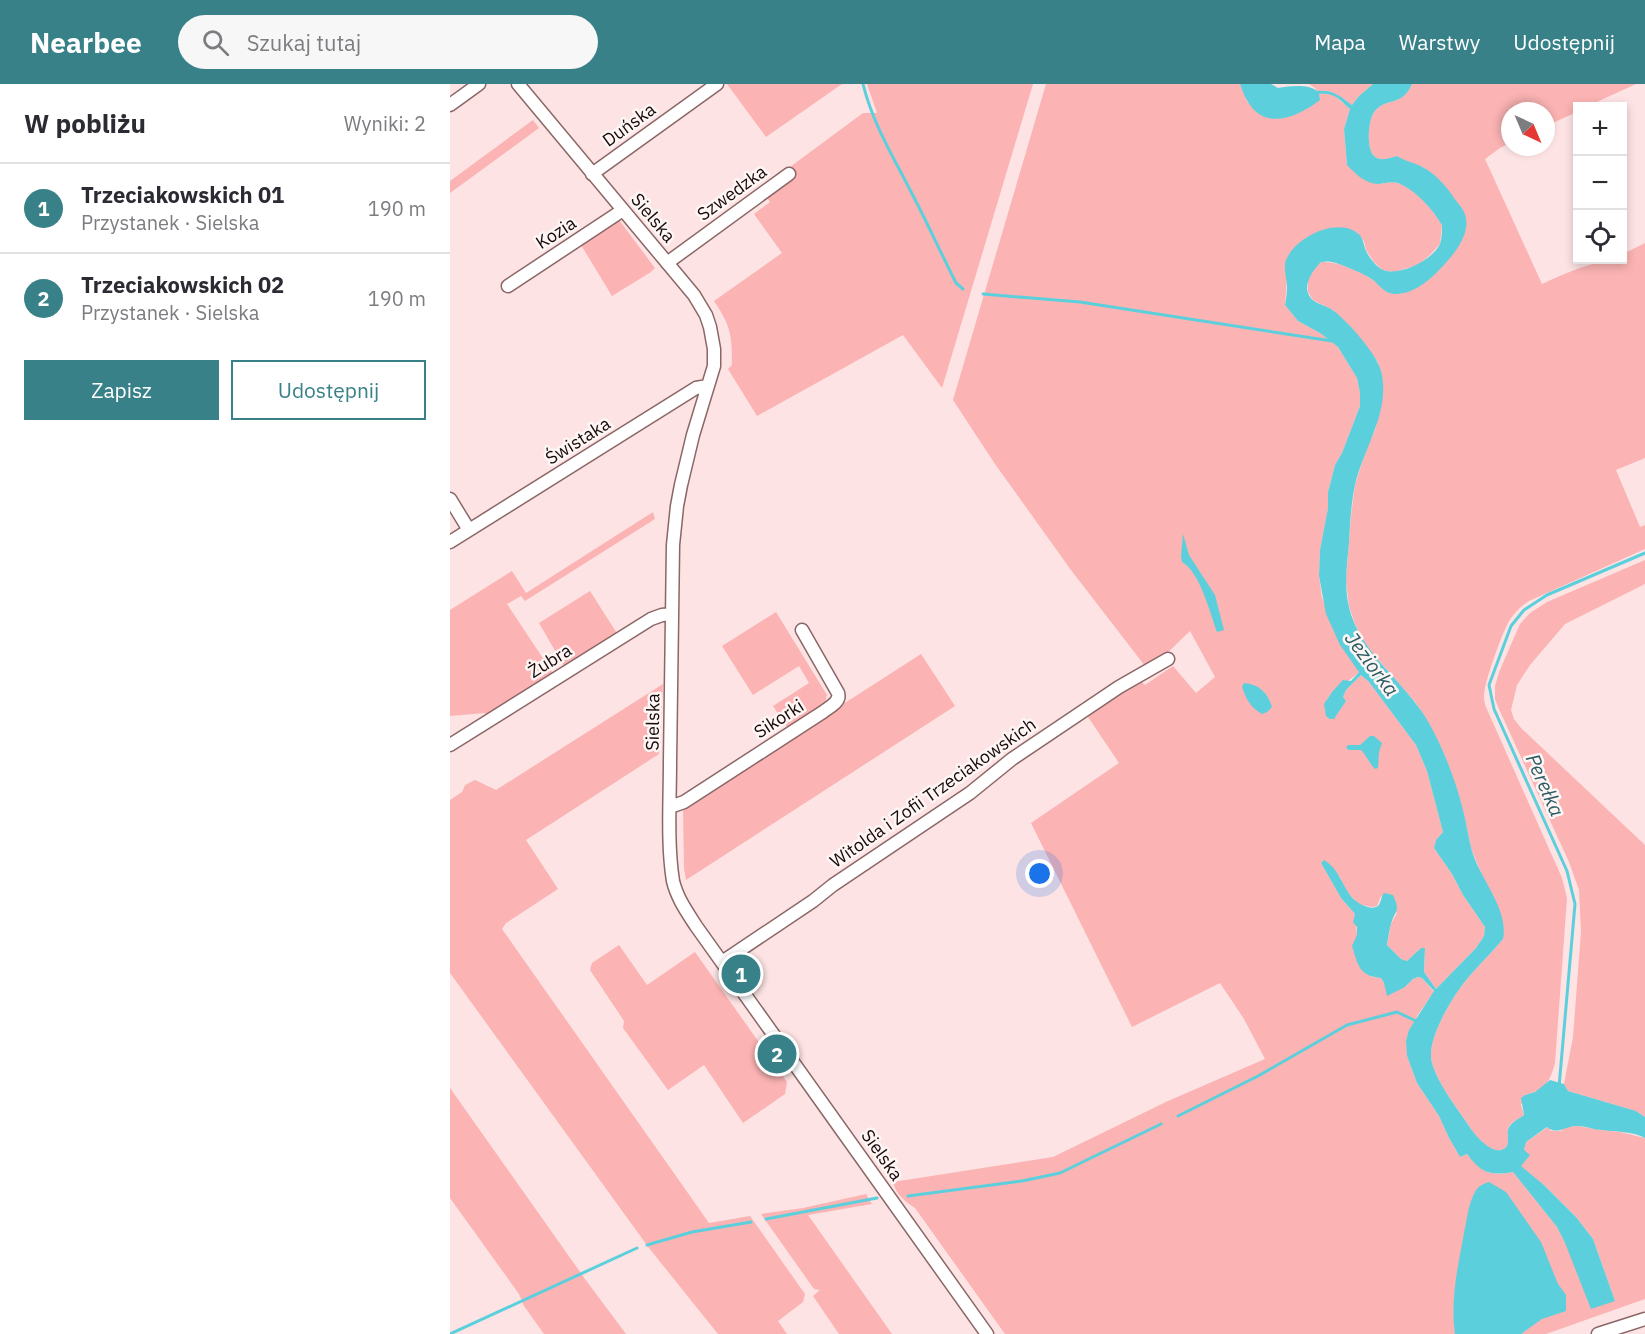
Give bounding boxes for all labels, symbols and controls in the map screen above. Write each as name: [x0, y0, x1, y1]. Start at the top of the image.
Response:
search box: [178, 15, 598, 69]
text: Nearbee: [30, 24, 142, 61]
icon: search: [199, 26, 232, 59]
text: Szukaj tutaj: [247, 28, 361, 57]
text: Mapa: [1314, 28, 1366, 56]
text: Warstwy: [1399, 28, 1480, 56]
text: Udostępnij: [1513, 28, 1615, 56]
street label: Duńska: [598, 97, 660, 152]
north arrow: [1501, 102, 1555, 156]
map controls: [1573, 102, 1627, 264]
button: +: [1573, 102, 1627, 156]
text: W pobliżu: [24, 106, 146, 140]
text: Wyniki: 2: [344, 110, 426, 137]
button: −: [1573, 156, 1627, 210]
street label: Szwedzka: [692, 159, 771, 225]
text: Trzeciakowskich 01: [81, 180, 284, 209]
street label: Sielska: [626, 188, 681, 247]
text: 1: [38, 195, 50, 222]
text: 190 m: [368, 195, 426, 222]
text: Przystanek · Sielska: [81, 209, 259, 236]
button: locate: [1573, 210, 1627, 264]
street label: Kozia: [531, 211, 581, 254]
text: Trzeciakowskich 02: [81, 270, 284, 299]
text: 2: [38, 285, 50, 312]
text: 190 m: [368, 285, 426, 312]
text: Przystanek · Sielska: [81, 299, 259, 326]
button: Zapisz: [24, 360, 219, 420]
button: Udostępnij: [231, 360, 426, 420]
street label: Świstaka: [541, 411, 615, 470]
water label: Jeziorka: [1339, 626, 1406, 701]
street label: Żubra: [524, 638, 576, 683]
street label: Sielska: [640, 693, 665, 751]
street label: Sikorki: [749, 694, 808, 743]
street label: Witolda i Zofii Trzeciakowskich: [825, 713, 1040, 873]
water label: Perełka: [1520, 749, 1571, 820]
your location: [1025, 859, 1054, 888]
pin: 1: [722, 952, 760, 996]
pin: 2: [758, 1032, 796, 1076]
street label: Sielska: [856, 1125, 909, 1185]

